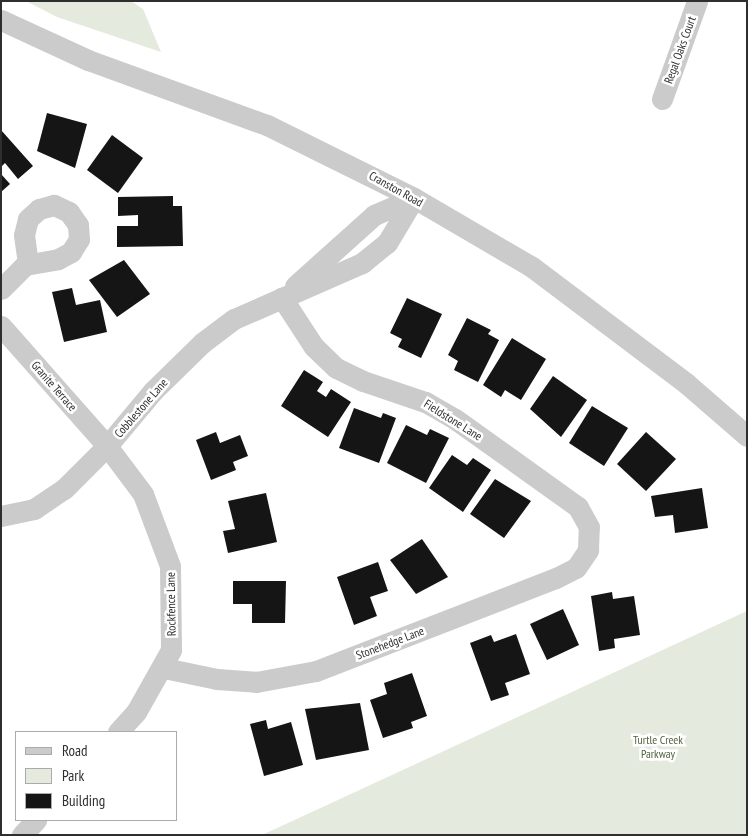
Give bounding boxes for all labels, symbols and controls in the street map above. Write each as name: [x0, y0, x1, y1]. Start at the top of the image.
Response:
street label: Regal Oaks Court: [661, 14, 699, 86]
street label: Cranston Road: [367, 168, 425, 210]
street label: Granite Terrace: [28, 358, 80, 414]
street label: Cobblestone Lane: [111, 376, 171, 440]
street label: Fieldstone Lane: [421, 397, 485, 443]
street label: Rockfence Lane: [163, 572, 179, 636]
street label: Stonehedge Lane: [354, 623, 426, 663]
legend: [15, 731, 178, 821]
park label: Turtle Creek Parkway: [633, 733, 683, 761]
text: Road: [62, 741, 88, 760]
text: Park: [62, 766, 84, 785]
text: Building: [62, 791, 105, 810]

